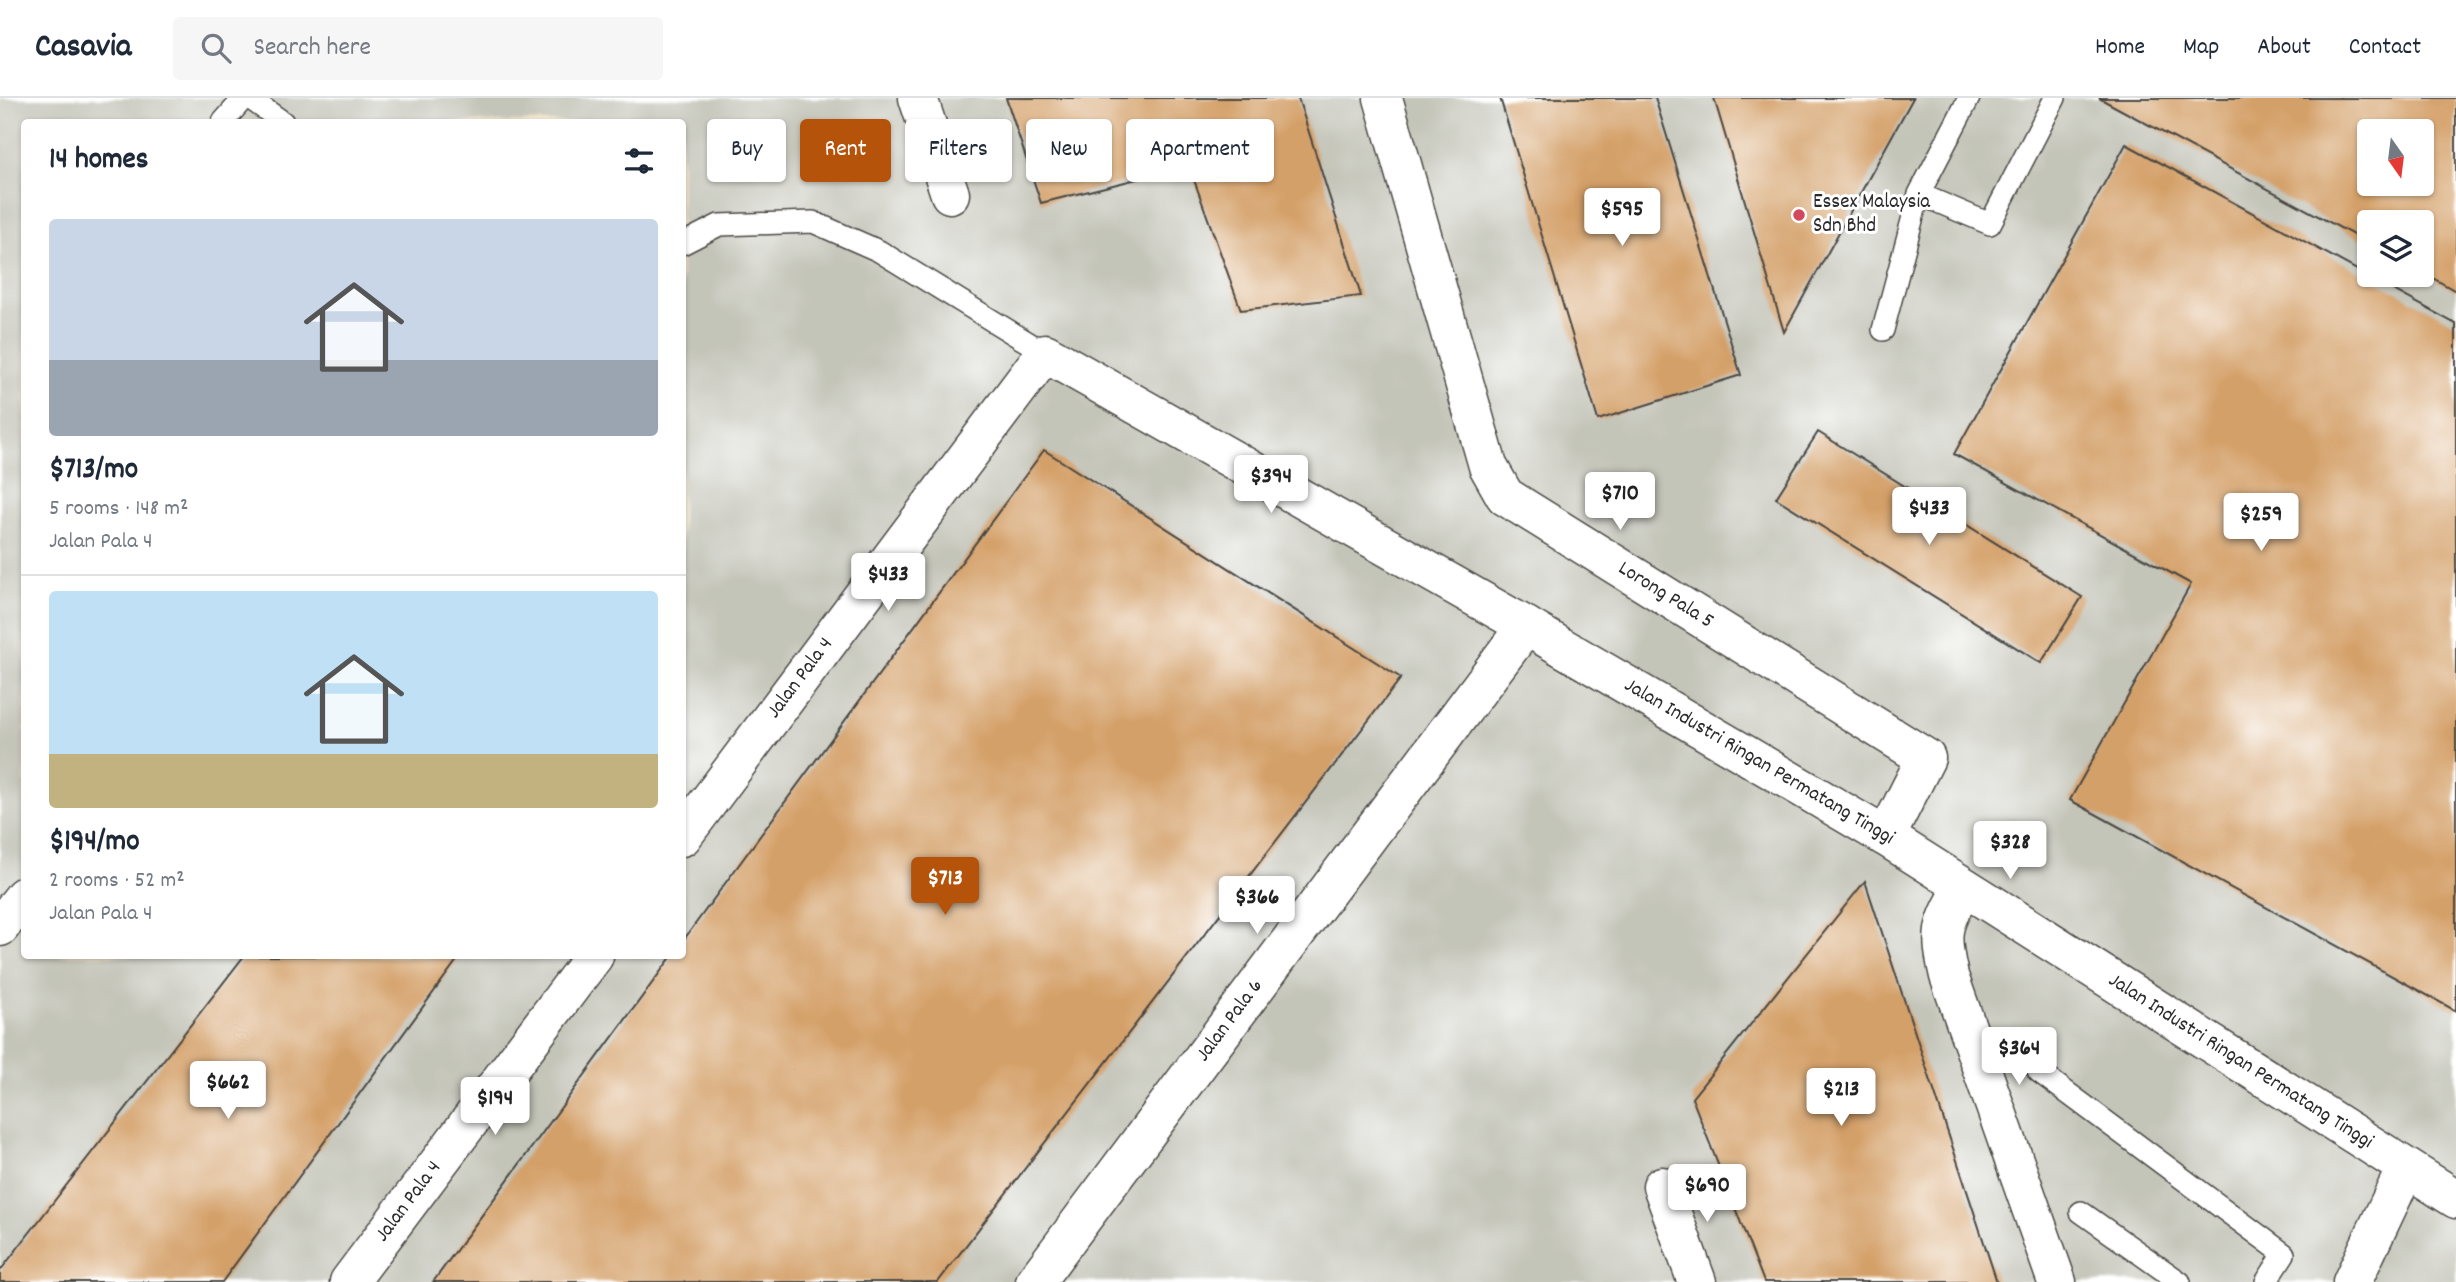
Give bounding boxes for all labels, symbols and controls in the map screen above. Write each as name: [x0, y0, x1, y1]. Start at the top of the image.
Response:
search box: [173, 17, 663, 80]
text: Casavia: [35, 25, 131, 72]
icon: search: [197, 29, 235, 67]
text: Search here: [253, 30, 371, 67]
text: Home: [2095, 31, 2145, 65]
text: Map: [2183, 31, 2219, 65]
text: About: [2257, 31, 2311, 65]
text: Contact: [2349, 31, 2421, 65]
chip: Buy: [707, 119, 786, 182]
chip: Rent: [800, 119, 891, 182]
chip: Filters: [905, 119, 1012, 182]
chip: New: [1026, 119, 1112, 182]
chip: Apartment: [1126, 119, 1274, 182]
north arrow: [2357, 119, 2434, 196]
map controls: [2357, 119, 2434, 287]
text: 14 homes: [49, 140, 148, 183]
icon: filters: [620, 142, 658, 180]
pin: $595: [1581, 188, 1663, 248]
place label: Essex Malaysia Sdn Bhd: [1813, 188, 1931, 242]
text: $595: [1600, 194, 1644, 227]
marker: Essex Malaysia Sdn Bhd: [1791, 207, 1807, 223]
button: layers: [2357, 210, 2434, 287]
icon: home: [291, 264, 417, 390]
text: $713/mo: [49, 450, 138, 493]
pin: $394: [1230, 456, 1312, 515]
text: $394: [1250, 461, 1292, 494]
pin: $710: [1579, 472, 1661, 532]
text: $710: [1601, 478, 1639, 511]
pin: $433: [1888, 488, 1970, 547]
text: 5 rooms · 148 m²: [49, 493, 188, 526]
text: $433: [1908, 493, 1950, 526]
pin: $259: [2220, 494, 2302, 553]
text: $259: [2240, 499, 2282, 532]
text: Jalan Pala 4: [49, 526, 153, 559]
pin: $433: [847, 554, 929, 613]
street label: Lorong Pala 5: [1612, 555, 1719, 637]
text: $433: [867, 559, 909, 592]
street label: Jalan Pala 4: [760, 632, 841, 725]
icon: home: [291, 636, 417, 762]
street label: Jalan Industri Ringan Permatang Tinggi: [1618, 671, 1900, 854]
text: $194/mo: [49, 822, 139, 865]
pin: $328: [1969, 822, 2051, 881]
text: $328: [1989, 827, 2031, 860]
pin: $713: [904, 858, 986, 917]
text: $713: [927, 863, 963, 896]
text: 2 rooms · 52 m²: [49, 865, 185, 898]
pin: $366: [1216, 876, 1298, 936]
text: $366: [1235, 882, 1279, 915]
text: Jalan Pala 4: [49, 898, 153, 931]
street label: Jalan Industri Ringan Permatang Tinggi: [2102, 967, 2379, 1158]
street label: Jalan Pala 6: [1189, 973, 1271, 1069]
pin: $364: [1978, 1028, 2060, 1087]
text: $364: [1998, 1033, 2040, 1066]
pin: $662: [187, 1062, 269, 1121]
text: $662: [206, 1067, 250, 1100]
pin: $213: [1800, 1068, 1882, 1128]
text: $213: [1823, 1074, 1859, 1107]
pin: $194: [454, 1077, 536, 1137]
text: $194: [477, 1083, 513, 1116]
street label: Jalan Pala 4: [369, 1155, 450, 1249]
pin: $690: [1666, 1164, 1748, 1224]
text: $690: [1684, 1170, 1730, 1203]

